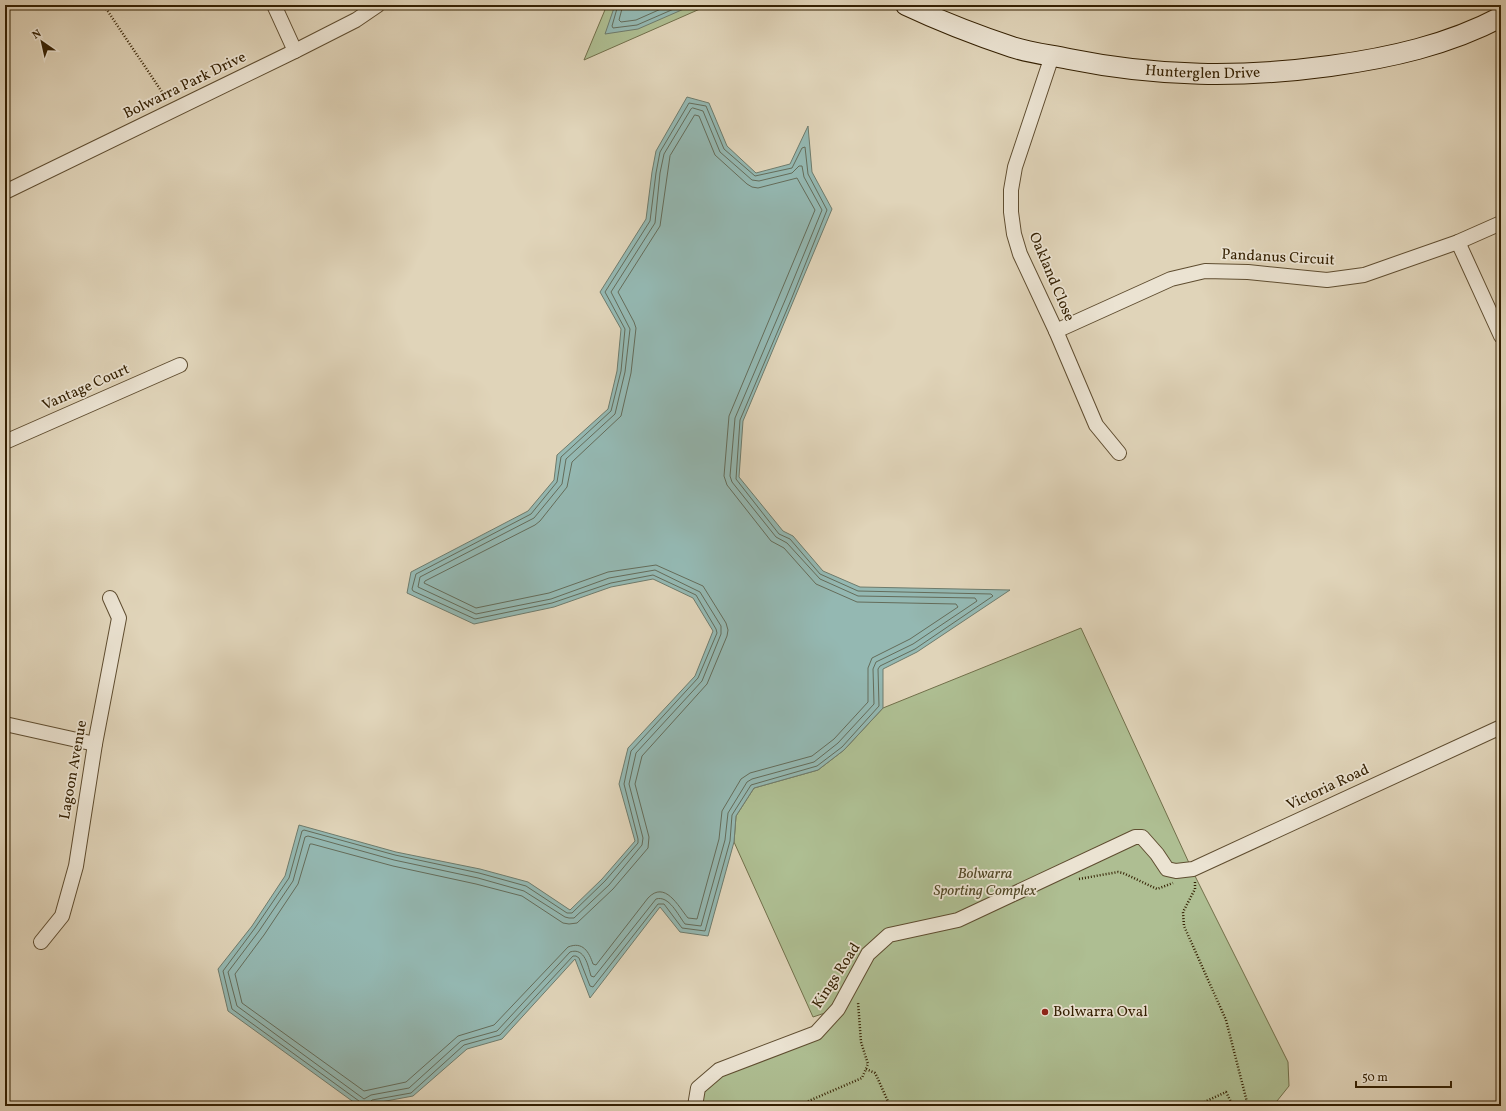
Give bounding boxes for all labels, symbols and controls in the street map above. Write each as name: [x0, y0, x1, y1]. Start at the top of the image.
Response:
north arrow: [22, 22, 62, 62]
text: N: [30, 26, 45, 43]
street label: Bolwarra Park Drive: [120, 47, 250, 125]
street label: Hunterglen Drive: [1144, 60, 1261, 84]
street label: Oakland Close: [1023, 229, 1079, 325]
street label: Pandanus Circuit: [1221, 245, 1335, 271]
street label: Vantage Court: [39, 359, 133, 417]
street label: Lagoon Avenue: [55, 719, 93, 821]
street label: Victoria Road: [1283, 760, 1373, 816]
park label: Bolwarra Sporting Complex: [933, 864, 1037, 902]
street label: Kings Road: [808, 939, 866, 1013]
place label: Bolwarra Oval: [1053, 1002, 1148, 1023]
marker: Bolwarra Oval: [1040, 1007, 1050, 1017]
scale bar: [1356, 1063, 1451, 1089]
text: 50 m: [1362, 1070, 1388, 1086]

